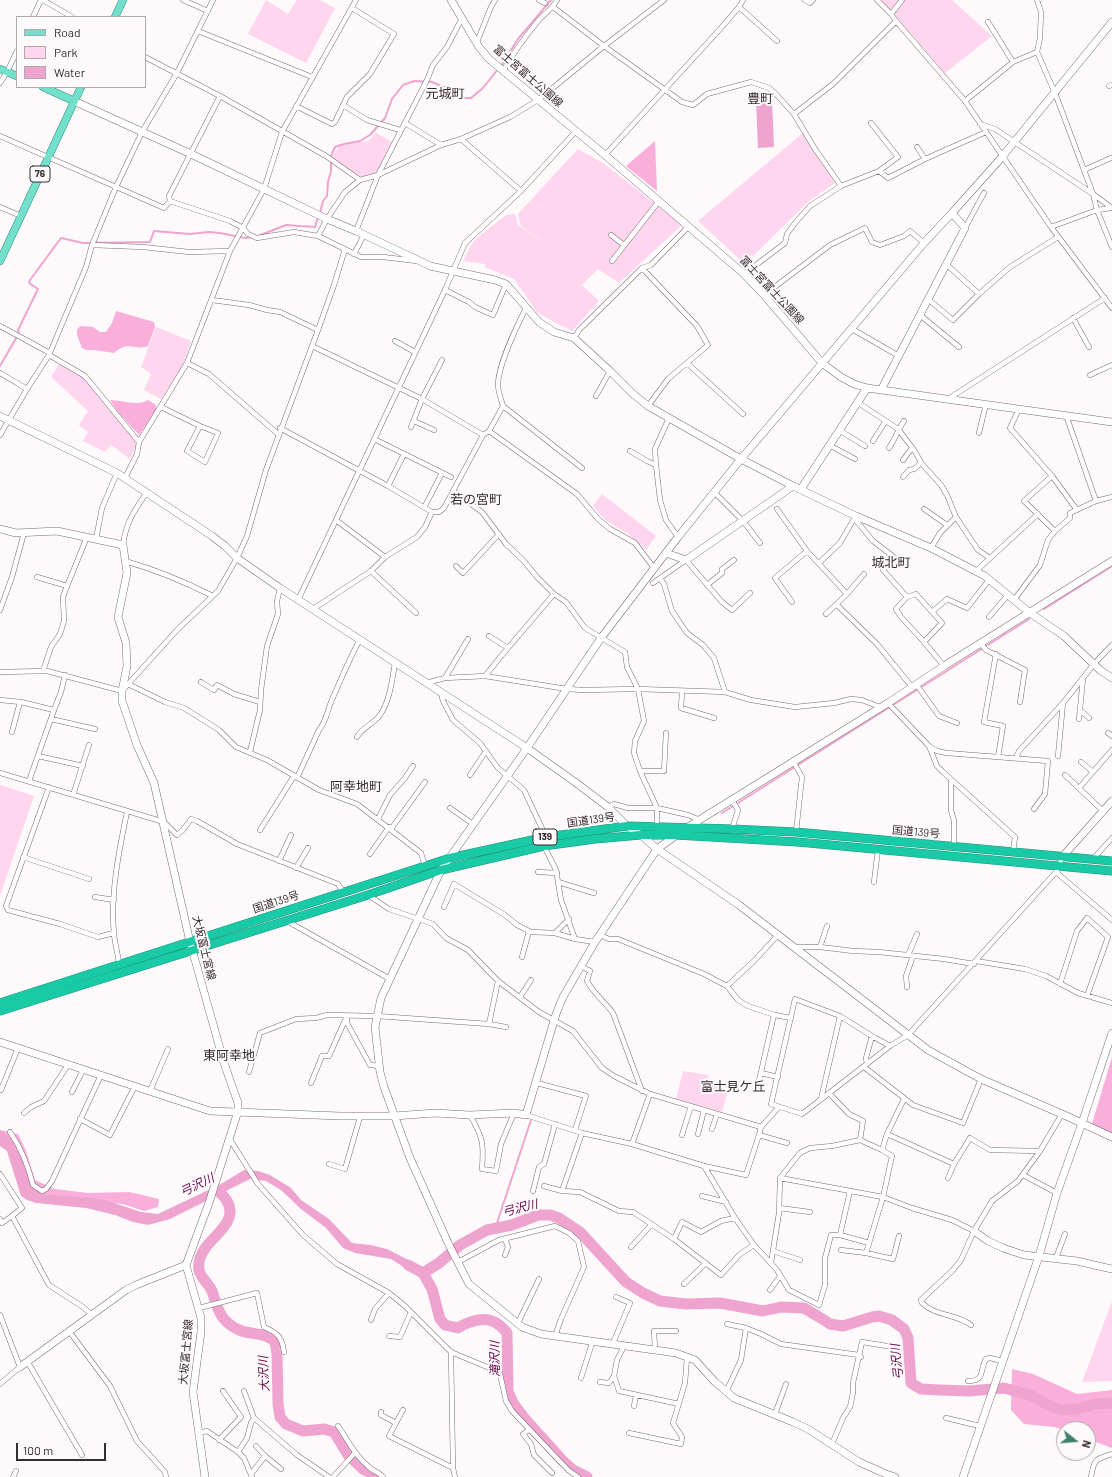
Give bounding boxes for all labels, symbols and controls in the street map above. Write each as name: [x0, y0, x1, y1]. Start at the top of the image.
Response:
legend: [16, 16, 146, 88]
text: Road: [54, 25, 81, 39]
street label: 富士宮富士公園線: [490, 42, 566, 110]
text: Park: [54, 45, 78, 59]
text: Water: [54, 65, 85, 79]
district label: 元城町: [426, 86, 464, 102]
district label: 豊町: [747, 91, 773, 107]
road number: 76: [30, 166, 50, 182]
street label: 富士宮富士公園線: [737, 253, 807, 327]
district label: 若の宮町: [450, 492, 502, 508]
district label: 城北町: [872, 555, 910, 571]
district label: 阿幸地町: [330, 779, 382, 795]
street label: 国道139号: [566, 810, 616, 830]
street label: 国道139号: [891, 823, 941, 841]
road number: 139: [533, 829, 557, 845]
street label: 国道139号: [251, 888, 301, 916]
street label: 大坂富士宮線: [190, 914, 218, 982]
district label: 東阿幸地: [203, 1048, 255, 1064]
district label: 富士見ケ丘: [701, 1079, 765, 1095]
water label: 弓沢川: [178, 1171, 216, 1199]
water label: 弓沢川: [501, 1197, 539, 1219]
street label: 大坂富士宮線: [177, 1319, 195, 1385]
water label: 滝沢川: [487, 1341, 503, 1377]
water label: 弓沢川: [888, 1343, 906, 1381]
water label: 大沢川: [256, 1356, 272, 1392]
north arrow: [1056, 1421, 1096, 1461]
scale bar: [18, 1435, 108, 1461]
text: N: [1080, 1439, 1094, 1450]
text: 100 m: [23, 1443, 53, 1457]

